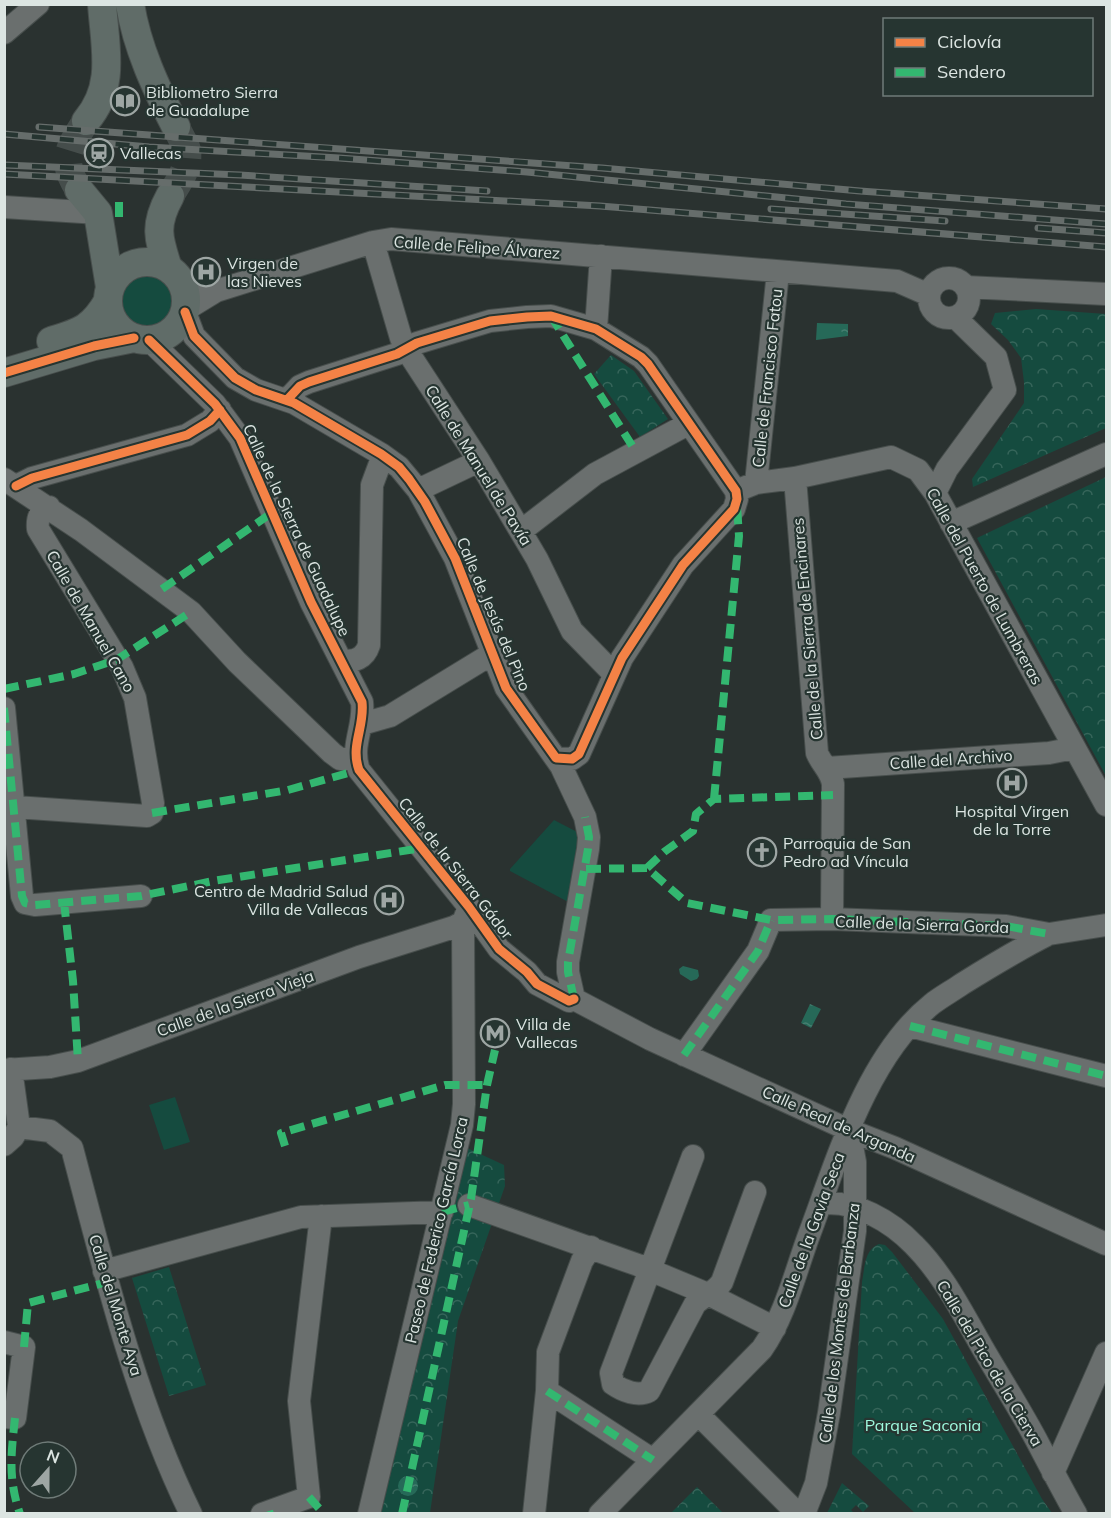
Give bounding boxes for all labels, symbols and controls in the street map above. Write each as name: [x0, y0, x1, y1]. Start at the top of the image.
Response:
legend: [883, 18, 1093, 96]
text: Ciclovía: [937, 30, 1002, 53]
text: Sendero: [937, 60, 1006, 83]
place label: Bibliometro Sierra de Guadalupe: [146, 82, 278, 120]
library icon: Bibliometro Sierra de Guadalupe: [109, 85, 141, 117]
station icon: Vallecas: [83, 137, 115, 169]
place label: Vallecas: [120, 143, 182, 163]
street label: Calle de Felipe Álvarez: [393, 231, 561, 263]
place label: Virgen de las Nieves: [227, 253, 302, 291]
hospital icon: Virgen de las Nieves: [190, 256, 222, 288]
street label: Calle de Francisco Fatou: [748, 288, 786, 468]
street label: Calle de Manuel de Pavía: [421, 381, 537, 549]
street label: Calle de la Sierra de Guadalupe: [239, 421, 355, 639]
street label: Calle del Puerto de Lumbreras: [922, 484, 1048, 688]
street label: Calle de la Sierra de Encinares: [787, 517, 827, 741]
street label: Calle de Jesús del Pino: [452, 534, 536, 694]
street label: Calle de Manuel Cano: [42, 546, 140, 696]
street label: Calle del Archivo: [889, 745, 1013, 773]
hospital icon: Hospital Virgen de la Torre: [996, 767, 1028, 799]
street label: Calle de la Sierra Gádor: [394, 793, 518, 943]
place label: Hospital Virgen de la Torre: [955, 801, 1069, 839]
place label: Parroquia de San Pedro ad Víncula: [783, 833, 911, 871]
church icon: Parroquia de San Pedro ad Víncula: [746, 836, 778, 868]
place label: Centro de Madrid Salud Villa de Vallecas: [194, 881, 368, 919]
hospital icon: Centro de Madrid Salud Villa de Vallecas: [373, 884, 405, 916]
street label: Calle de la Sierra Gorda: [835, 911, 1009, 937]
street label: Calle de la Sierra Vieja: [154, 965, 316, 1041]
place label: Villa de Vallecas: [516, 1014, 578, 1052]
metro station icon: Villa de Vallecas: [479, 1017, 511, 1049]
street label: Calle Real de Arganda: [759, 1081, 919, 1167]
street label: Paseo de Federico García Lorca: [400, 1115, 472, 1345]
street label: Calle de la Gavia Seca: [774, 1149, 848, 1311]
street label: Calle de los Montes de Barbanza: [814, 1202, 864, 1444]
street label: Calle del Monte Aya: [85, 1232, 147, 1378]
street label: Calle del Pico de la Cierva: [932, 1276, 1048, 1450]
park label: Parque Saconia: [865, 1415, 981, 1435]
north arrow: [18, 1440, 78, 1500]
text: N: [44, 1444, 63, 1467]

